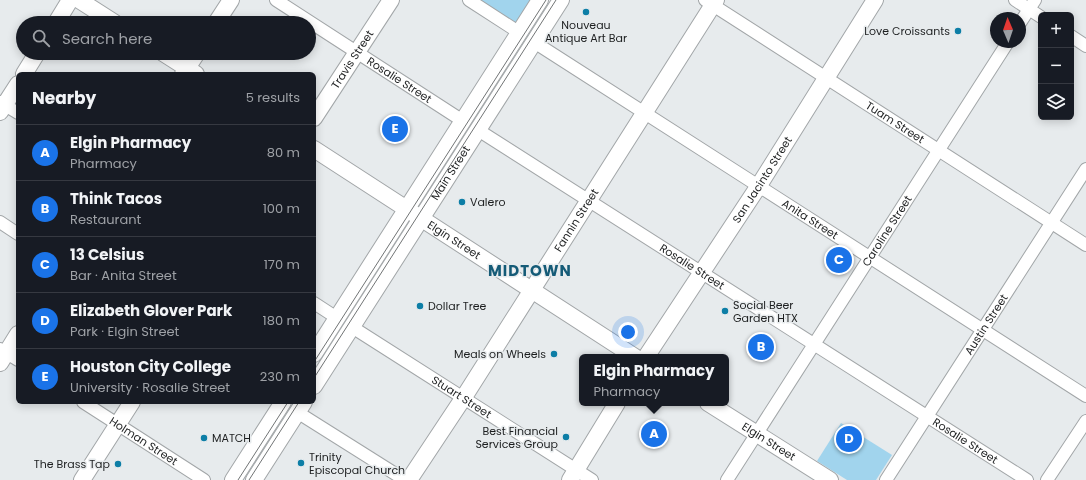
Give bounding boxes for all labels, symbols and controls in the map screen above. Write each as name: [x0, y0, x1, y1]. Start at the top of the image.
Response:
marker: Nouveau Antique Art Bar: [581, 7, 591, 17]
north arrow: [990, 12, 1026, 48]
map controls: [1038, 12, 1074, 120]
button: +: [1038, 12, 1074, 48]
search box: [16, 16, 316, 60]
place label: Nouveau Antique Art Bar: [545, 17, 627, 46]
place label: Love Croissants: [864, 23, 950, 39]
marker: Love Croissants: [953, 26, 963, 36]
icon: search: [30, 27, 52, 49]
street label: Travis Street: [327, 27, 377, 92]
text: Search here: [62, 28, 152, 49]
button: −: [1038, 48, 1074, 84]
street label: Rosalie Street: [364, 53, 435, 107]
button: layers: [1038, 84, 1074, 120]
text: Nearby: [32, 86, 96, 110]
text: 5 results: [246, 88, 300, 107]
street label: Tuam Street: [863, 97, 928, 147]
pin: E: [382, 114, 408, 144]
text: Elgin Pharmacy: [70, 132, 191, 153]
street label: San Jacinto Street: [728, 133, 796, 226]
text: A: [40, 143, 50, 162]
text: 80 m: [267, 143, 300, 162]
street label: Main Street: [427, 143, 474, 203]
text: Pharmacy: [70, 154, 137, 173]
street label: Fannin Street: [550, 185, 602, 255]
text: Think Tacos: [70, 188, 162, 209]
street label: Caroline Street: [858, 192, 916, 270]
place label: Valero: [470, 194, 506, 210]
street label: Anita Street: [779, 195, 841, 243]
marker: Valero: [457, 197, 467, 207]
text: B: [41, 199, 49, 218]
text: 100 m: [263, 199, 300, 218]
text: Restaurant: [70, 210, 141, 229]
street label: Elgin Street: [424, 217, 484, 263]
street label: Rosalie Street: [657, 240, 728, 293]
text: 13 Celsius: [70, 244, 144, 265]
pin: C: [826, 245, 852, 275]
text: C: [40, 255, 50, 274]
text: 170 m: [264, 255, 300, 274]
district label: MIDTOWN: [488, 260, 572, 281]
text: Bar · Anita Street: [70, 266, 177, 285]
street label: Austin Street: [961, 291, 1012, 358]
place label: Social Beer Garden HTX: [733, 297, 798, 326]
place label: Dollar Tree: [428, 298, 487, 314]
text: Elizabeth Glover Park: [70, 300, 232, 321]
marker: Dollar Tree: [415, 301, 425, 311]
marker: Social Beer Garden HTX: [720, 306, 730, 316]
text: D: [40, 311, 50, 330]
text: 180 m: [263, 311, 300, 330]
text: Park · Elgin Street: [70, 322, 179, 341]
your location: [618, 322, 638, 342]
pin: B: [748, 332, 774, 362]
place label: Meals on Wheels: [454, 346, 546, 362]
marker: Meals on Wheels: [549, 349, 559, 359]
popup: [579, 354, 729, 406]
text: Houston City College: [70, 356, 231, 377]
text: Elgin Pharmacy: [593, 360, 715, 381]
text: E: [41, 367, 49, 386]
text: 230 m: [260, 367, 300, 386]
street label: Stuart Street: [429, 372, 495, 422]
text: University · Rosalie Street: [70, 378, 230, 397]
text: Pharmacy: [593, 382, 660, 401]
street label: Holman Street: [106, 413, 181, 469]
street label: Rosalie Street: [930, 414, 1001, 467]
street label: Elgin Street: [739, 418, 799, 464]
pin: A: [641, 419, 667, 449]
place label: Best Financial Services Group: [475, 423, 558, 452]
pin: D: [836, 424, 862, 454]
place label: MATCH: [212, 430, 251, 446]
marker: Best Financial Services Group: [561, 432, 571, 442]
marker: MATCH: [199, 433, 209, 443]
place label: Trinity Episcopal Church: [309, 449, 405, 478]
place label: The Brass Tap: [34, 456, 110, 472]
marker: Trinity Episcopal Church: [296, 458, 306, 468]
marker: The Brass Tap: [113, 459, 123, 469]

